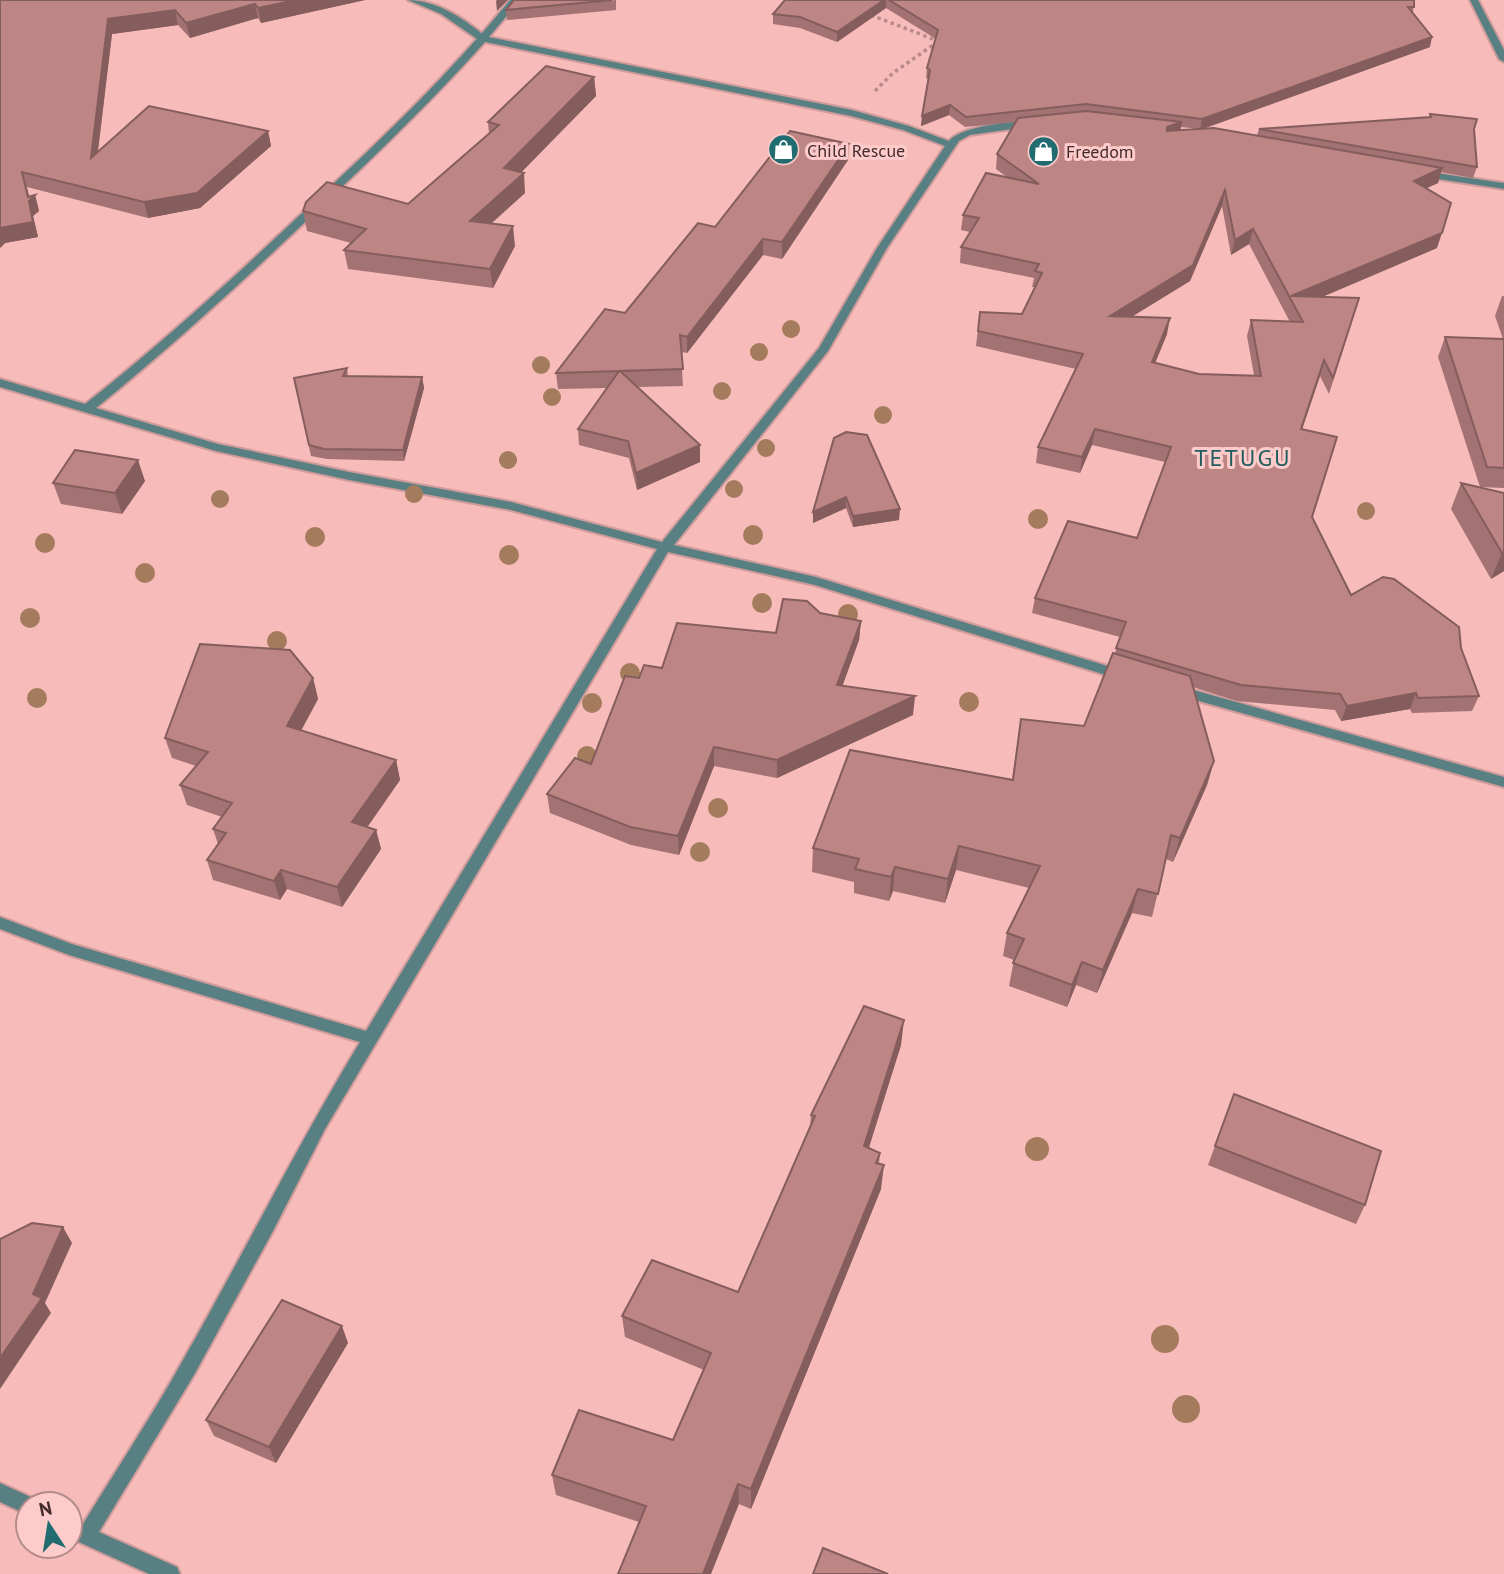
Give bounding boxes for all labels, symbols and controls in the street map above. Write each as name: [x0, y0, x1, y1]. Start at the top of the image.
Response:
shop icon: Child Rescue: [767, 133, 801, 167]
shop icon: Freedom: [1026, 134, 1060, 168]
place label: Child Rescue: [807, 139, 905, 162]
place label: Freedom: [1066, 140, 1133, 163]
district label: TETUGU: [1194, 442, 1292, 473]
north arrow: [14, 1490, 84, 1560]
text: N: [37, 1495, 54, 1521]

